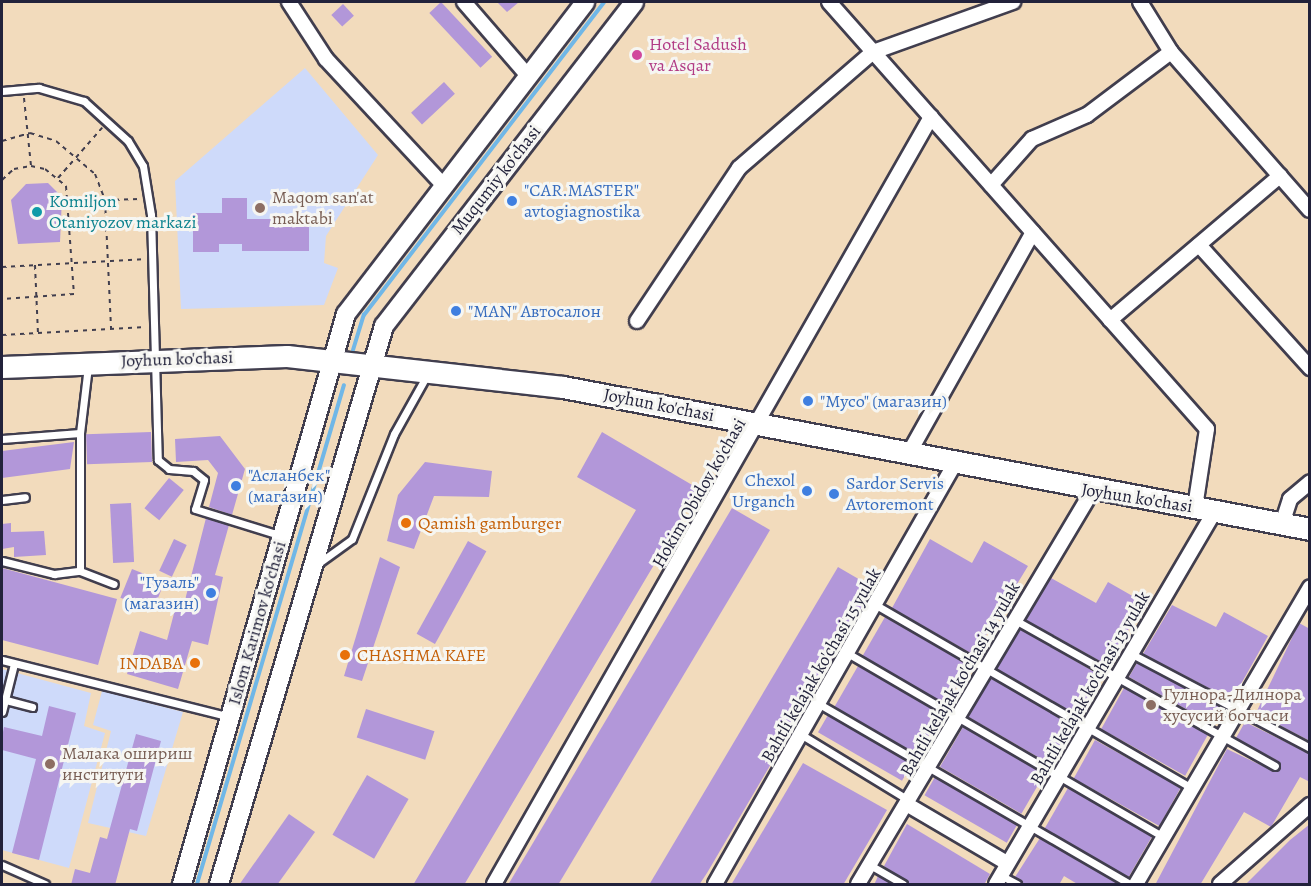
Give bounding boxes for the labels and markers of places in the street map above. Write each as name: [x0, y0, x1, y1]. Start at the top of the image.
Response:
place label: Hotel Sadush va Asqar: [649, 34, 747, 76]
marker: Hotel Sadush va Asqar: [630, 48, 644, 62]
place label: "CAR.MASTER" avtogiagnostika: [524, 180, 641, 222]
place label: Maqom san'at maktabi: [272, 187, 374, 230]
place label: Komiljon Otaniyozov markazi: [49, 191, 197, 234]
marker: "CAR.MASTER" avtogiagnostika: [505, 194, 519, 208]
marker: Maqom san'at maktabi: [253, 201, 267, 215]
marker: Komiljon Otaniyozov markazi: [30, 205, 44, 219]
place label: "MAN" Автосалон: [468, 300, 601, 322]
marker: "MAN" Автосалон: [449, 304, 463, 318]
place label: "Мусо" (магазин): [820, 390, 947, 412]
marker: "Мусо" (магазин): [801, 394, 815, 408]
place label: "Асланбек" (магазин): [248, 465, 330, 508]
place label: Chexol Urganch: [732, 470, 795, 512]
place label: Sardor Servis Avtoremont: [846, 473, 944, 516]
marker: "Асланбек" (магазин): [229, 479, 243, 493]
marker: Chexol Urganch: [800, 484, 814, 498]
marker: Sardor Servis Avtoremont: [827, 487, 841, 501]
place label: Qamish gamburger: [418, 512, 561, 534]
marker: Qamish gamburger: [399, 516, 413, 530]
place label: "Гузаль" (магазин): [124, 572, 199, 614]
marker: "Гузаль" (магазин): [204, 586, 218, 600]
place label: CHASHMA KAFE: [357, 644, 486, 666]
marker: CHASHMA KAFE: [338, 648, 352, 662]
place label: INDABA: [119, 652, 183, 674]
marker: INDABA: [188, 656, 202, 670]
place label: Гулнора-Дилнора хусусий богчаси: [1163, 684, 1302, 726]
marker: Гулнора-Дилнора хусусий богчаси: [1144, 698, 1158, 712]
place label: Малака ошириш институти: [62, 743, 193, 786]
marker: Малака ошириш институти: [43, 757, 57, 771]

